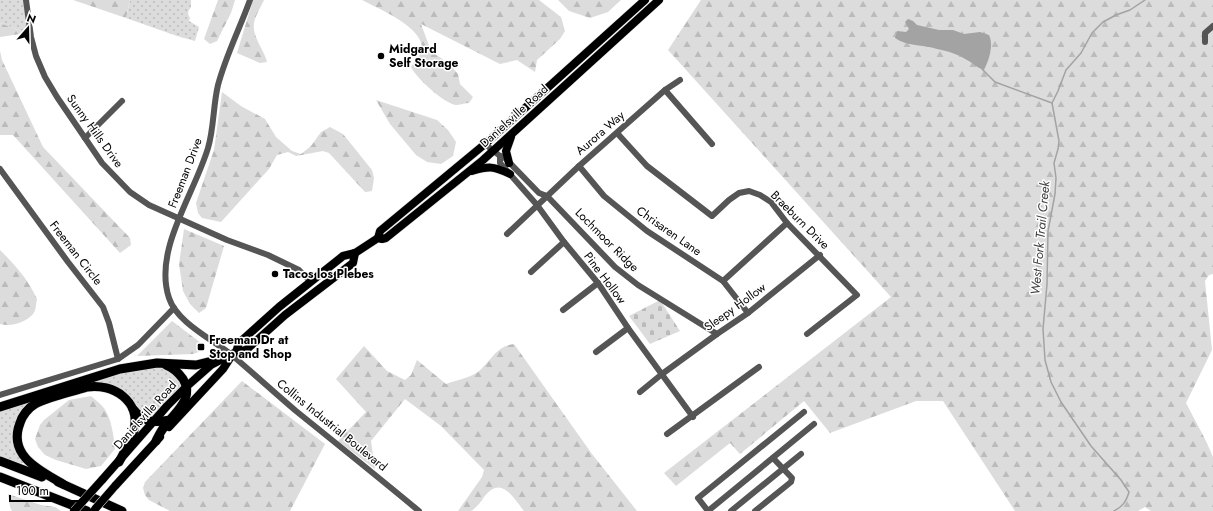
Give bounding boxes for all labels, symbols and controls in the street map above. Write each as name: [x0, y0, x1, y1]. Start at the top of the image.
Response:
north arrow: [8, 8, 48, 48]
text: N: [25, 10, 38, 28]
place label: Midgard Self Storage: [389, 40, 458, 72]
marker: Midgard Self Storage: [376, 51, 386, 61]
street label: Danielsville Road: [476, 80, 552, 152]
street label: Sunny Hills Drive: [62, 91, 128, 171]
street label: Aurora Way: [572, 106, 629, 159]
street label: Freeman Drive: [163, 135, 207, 211]
water label: West Fork Trail Creek: [1026, 180, 1054, 296]
street label: Braeburn Drive: [767, 187, 833, 253]
street label: Chrisaren Lane: [633, 202, 705, 260]
street label: Lochmoor Ridge: [571, 204, 643, 276]
street label: Freeman Circle: [45, 217, 107, 289]
street label: Pine Hollow: [579, 248, 631, 308]
place label: Tacos los Plebes: [283, 265, 374, 283]
marker: Tacos los Plebes: [270, 269, 280, 279]
street label: Sleepy Hollow: [700, 278, 770, 336]
place label: Freeman Dr at Stop and Shop: [209, 331, 292, 363]
marker: Freeman Dr at Stop and Shop: [196, 342, 206, 352]
street label: Collins Industrial Boulevard: [273, 375, 391, 475]
street label: Danielsville Road: [109, 377, 181, 453]
scale bar: [10, 477, 86, 503]
text: 100 m: [16, 482, 49, 500]

